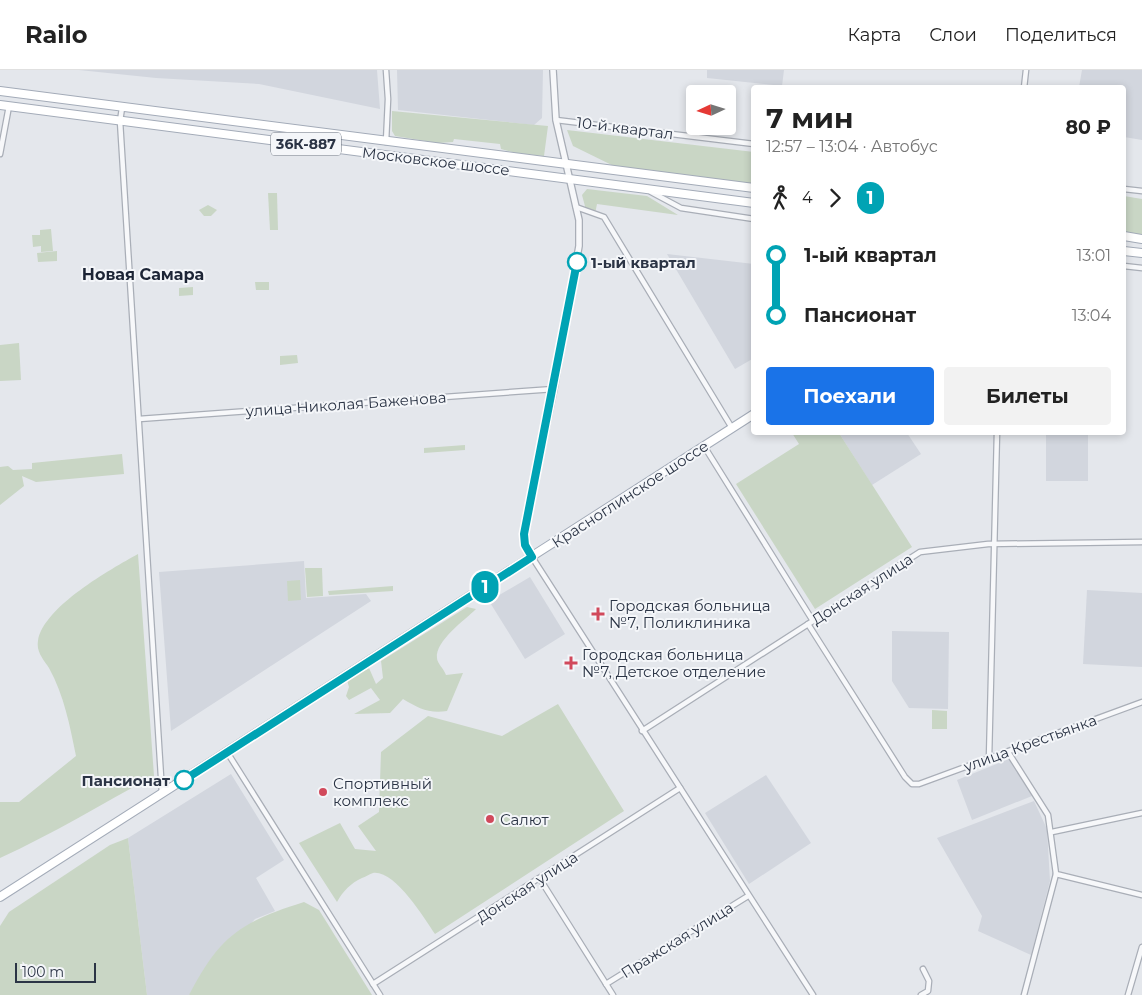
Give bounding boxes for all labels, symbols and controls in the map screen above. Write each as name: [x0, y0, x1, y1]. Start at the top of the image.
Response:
text: Railo: [25, 20, 88, 49]
text: Карта: [847, 24, 901, 46]
text: Слои: [929, 24, 977, 46]
text: Поделиться: [1005, 24, 1117, 46]
north arrow: [686, 85, 736, 135]
map controls: [686, 85, 736, 135]
text: 7 мин: [766, 101, 853, 135]
street label: 10-й квартал: [576, 113, 674, 143]
text: 80 ₽: [1065, 116, 1111, 139]
road number: 36К-887: [271, 132, 341, 156]
text: 12:57 – 13:04 · Автобус: [766, 137, 938, 156]
street label: Московское шоссе: [361, 143, 511, 179]
icon: walk: [766, 184, 794, 212]
icon: forward: [821, 184, 849, 212]
text: 1: [867, 187, 874, 209]
text: 4: [802, 188, 813, 207]
text: 1-ый квартал: [804, 244, 937, 267]
text: 13:01: [1076, 246, 1111, 265]
marker: 1-ый квартал: [567, 252, 587, 272]
place label: 1-ый квартал: [591, 253, 696, 272]
district label: Новая Самара: [82, 265, 204, 284]
text: Пансионат: [804, 304, 916, 327]
text: 13:04: [1072, 306, 1111, 325]
button: Поехали: [766, 367, 934, 425]
button: Билеты: [944, 367, 1111, 425]
street label: улица Николая Баженова: [244, 388, 447, 421]
street label: Красноглинское шоссе: [548, 436, 712, 552]
street label: Донская улица: [808, 549, 916, 629]
line badge: 1: [469, 571, 501, 603]
text: 1: [481, 576, 489, 598]
place label: Городская больница №7, Поликлиника: [609, 596, 770, 632]
marker: Городская больница №7, Поликлиника: [591, 607, 605, 621]
place label: Городская больница №7, Детское отделение: [582, 645, 766, 681]
marker: Городская больница №7, Детское отделение: [564, 656, 578, 670]
street label: улица Крестьянка: [960, 710, 1099, 776]
marker: Пансионат: [174, 770, 194, 790]
place label: Пансионат: [82, 771, 170, 790]
place label: Спортивный комплекс: [333, 774, 432, 810]
marker: Спортивный комплекс: [317, 786, 329, 798]
place label: Салют: [500, 810, 550, 829]
marker: Салют: [484, 813, 496, 825]
street label: Донская улица: [473, 847, 581, 927]
street label: Пражская улица: [617, 898, 737, 982]
scale bar: [15, 960, 96, 983]
text: 100 m: [22, 963, 64, 981]

